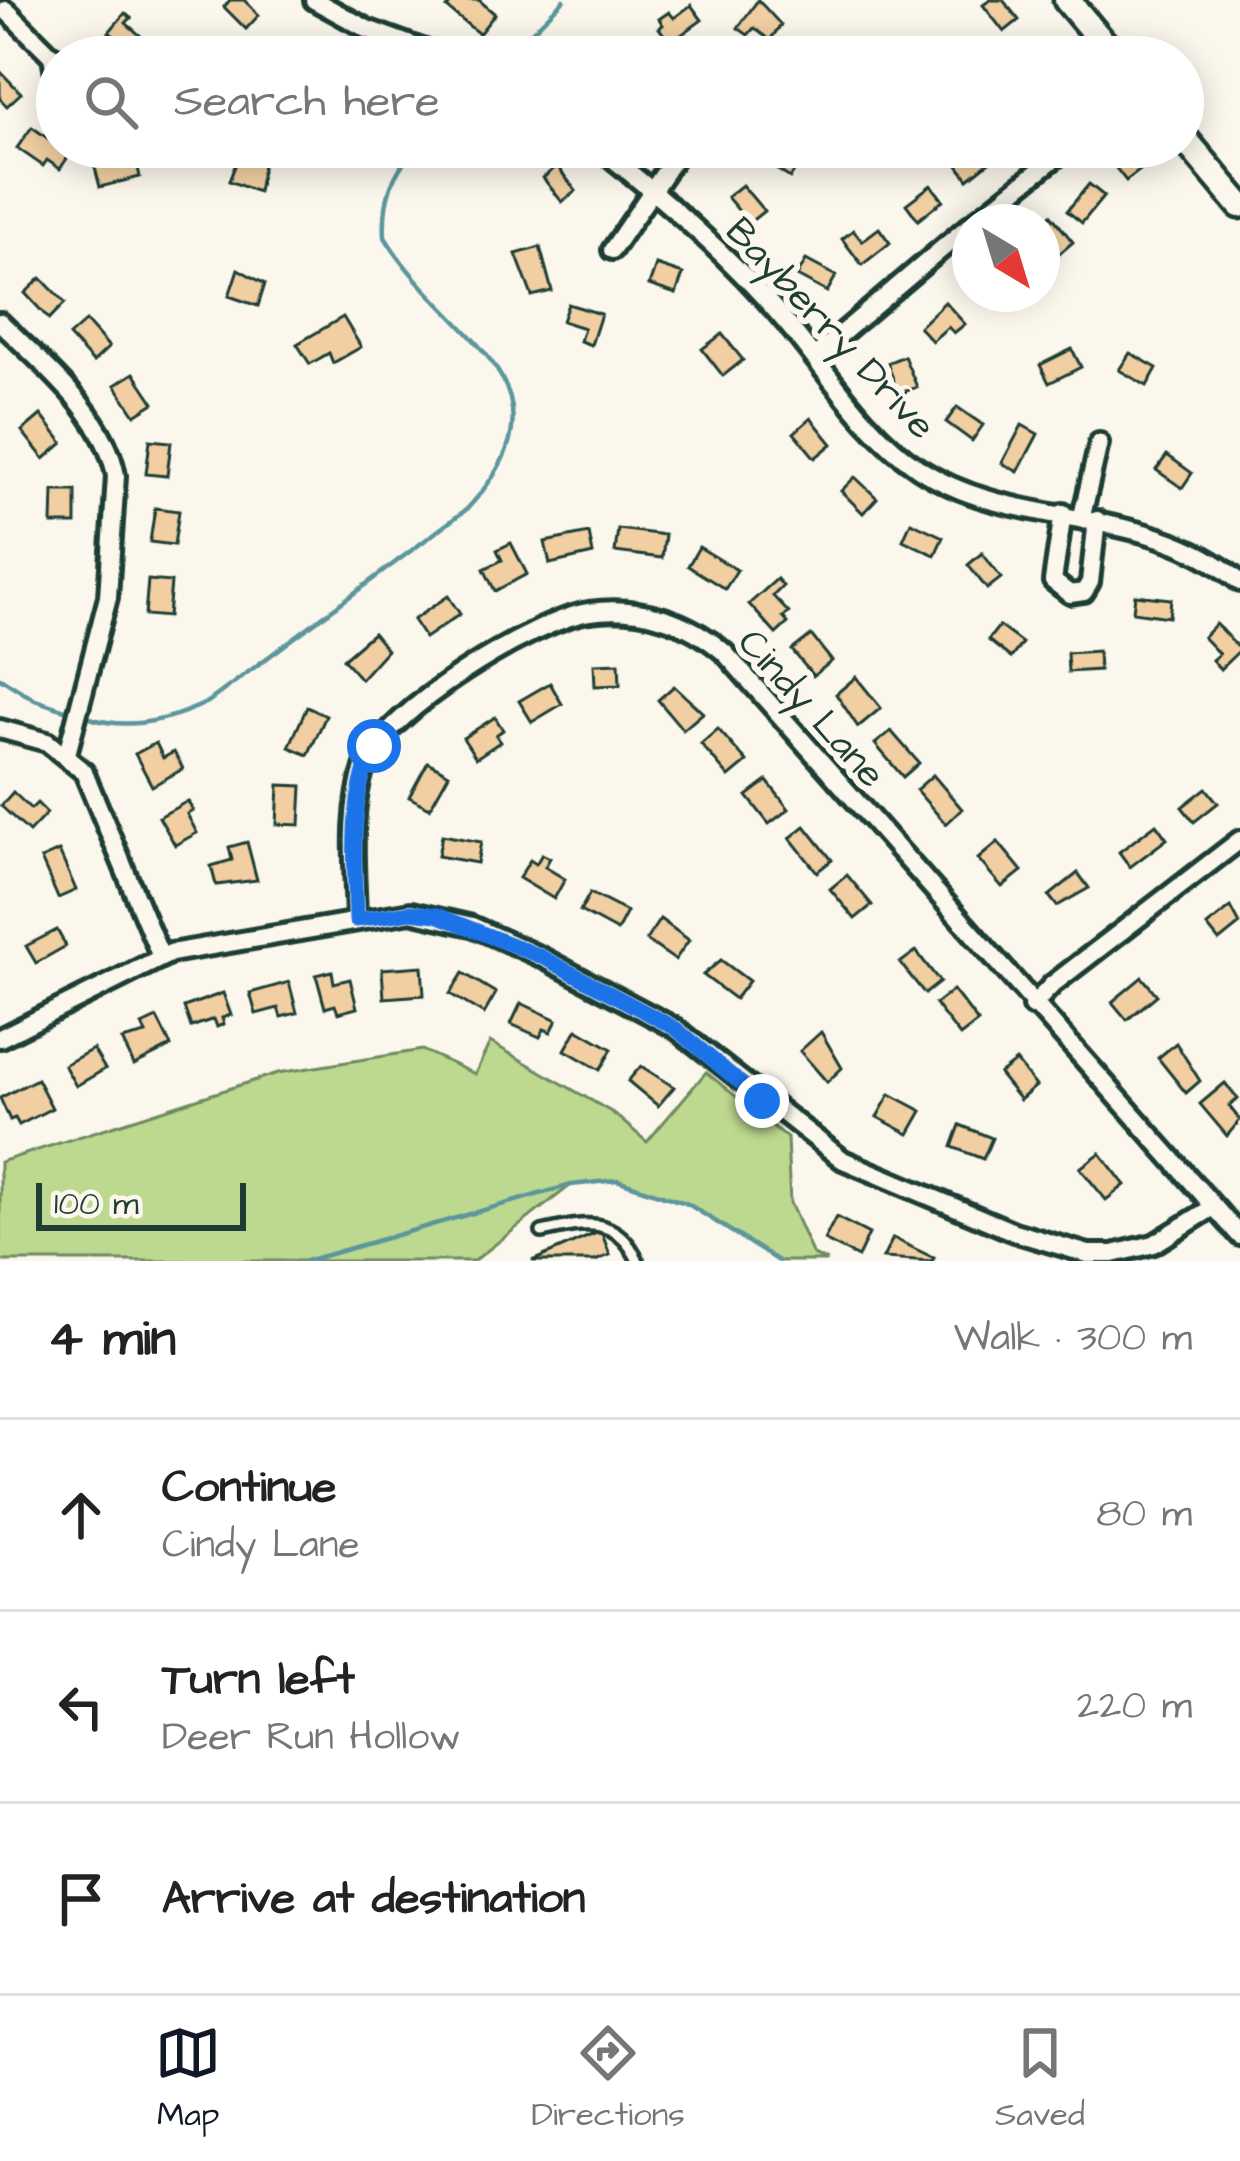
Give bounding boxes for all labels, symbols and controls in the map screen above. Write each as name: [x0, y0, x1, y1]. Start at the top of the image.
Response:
search box: [36, 36, 1204, 168]
icon: search: [78, 69, 144, 135]
text: Search here: [174, 71, 440, 133]
north arrow: [952, 204, 1060, 312]
street label: Bayberry Drive: [712, 206, 947, 453]
street label: Cindy Lane: [724, 618, 897, 801]
route start: [347, 719, 401, 773]
route end: [735, 1074, 789, 1128]
scale bar: [36, 1177, 246, 1230]
text: 100 m: [54, 1181, 139, 1227]
text: 4 min: [48, 1304, 176, 1375]
text: Walk · 300 m: [954, 1312, 1192, 1366]
text: Continue: [162, 1457, 336, 1519]
icon: ahead: [48, 1482, 114, 1548]
text: 80 m: [1096, 1488, 1192, 1542]
text: Cindy Lane: [162, 1519, 359, 1573]
text: Turn left: [162, 1649, 355, 1711]
icon: left: [48, 1674, 114, 1740]
text: 220 m: [1077, 1680, 1192, 1734]
text: Deer Run Hollow: [162, 1711, 461, 1765]
icon: arrive: [48, 1866, 114, 1932]
text: Arrive at destination: [162, 1868, 585, 1930]
tab: Map: [155, 2020, 221, 2138]
tab: Directions: [531, 2020, 685, 2138]
tab: Saved: [995, 2020, 1085, 2138]

